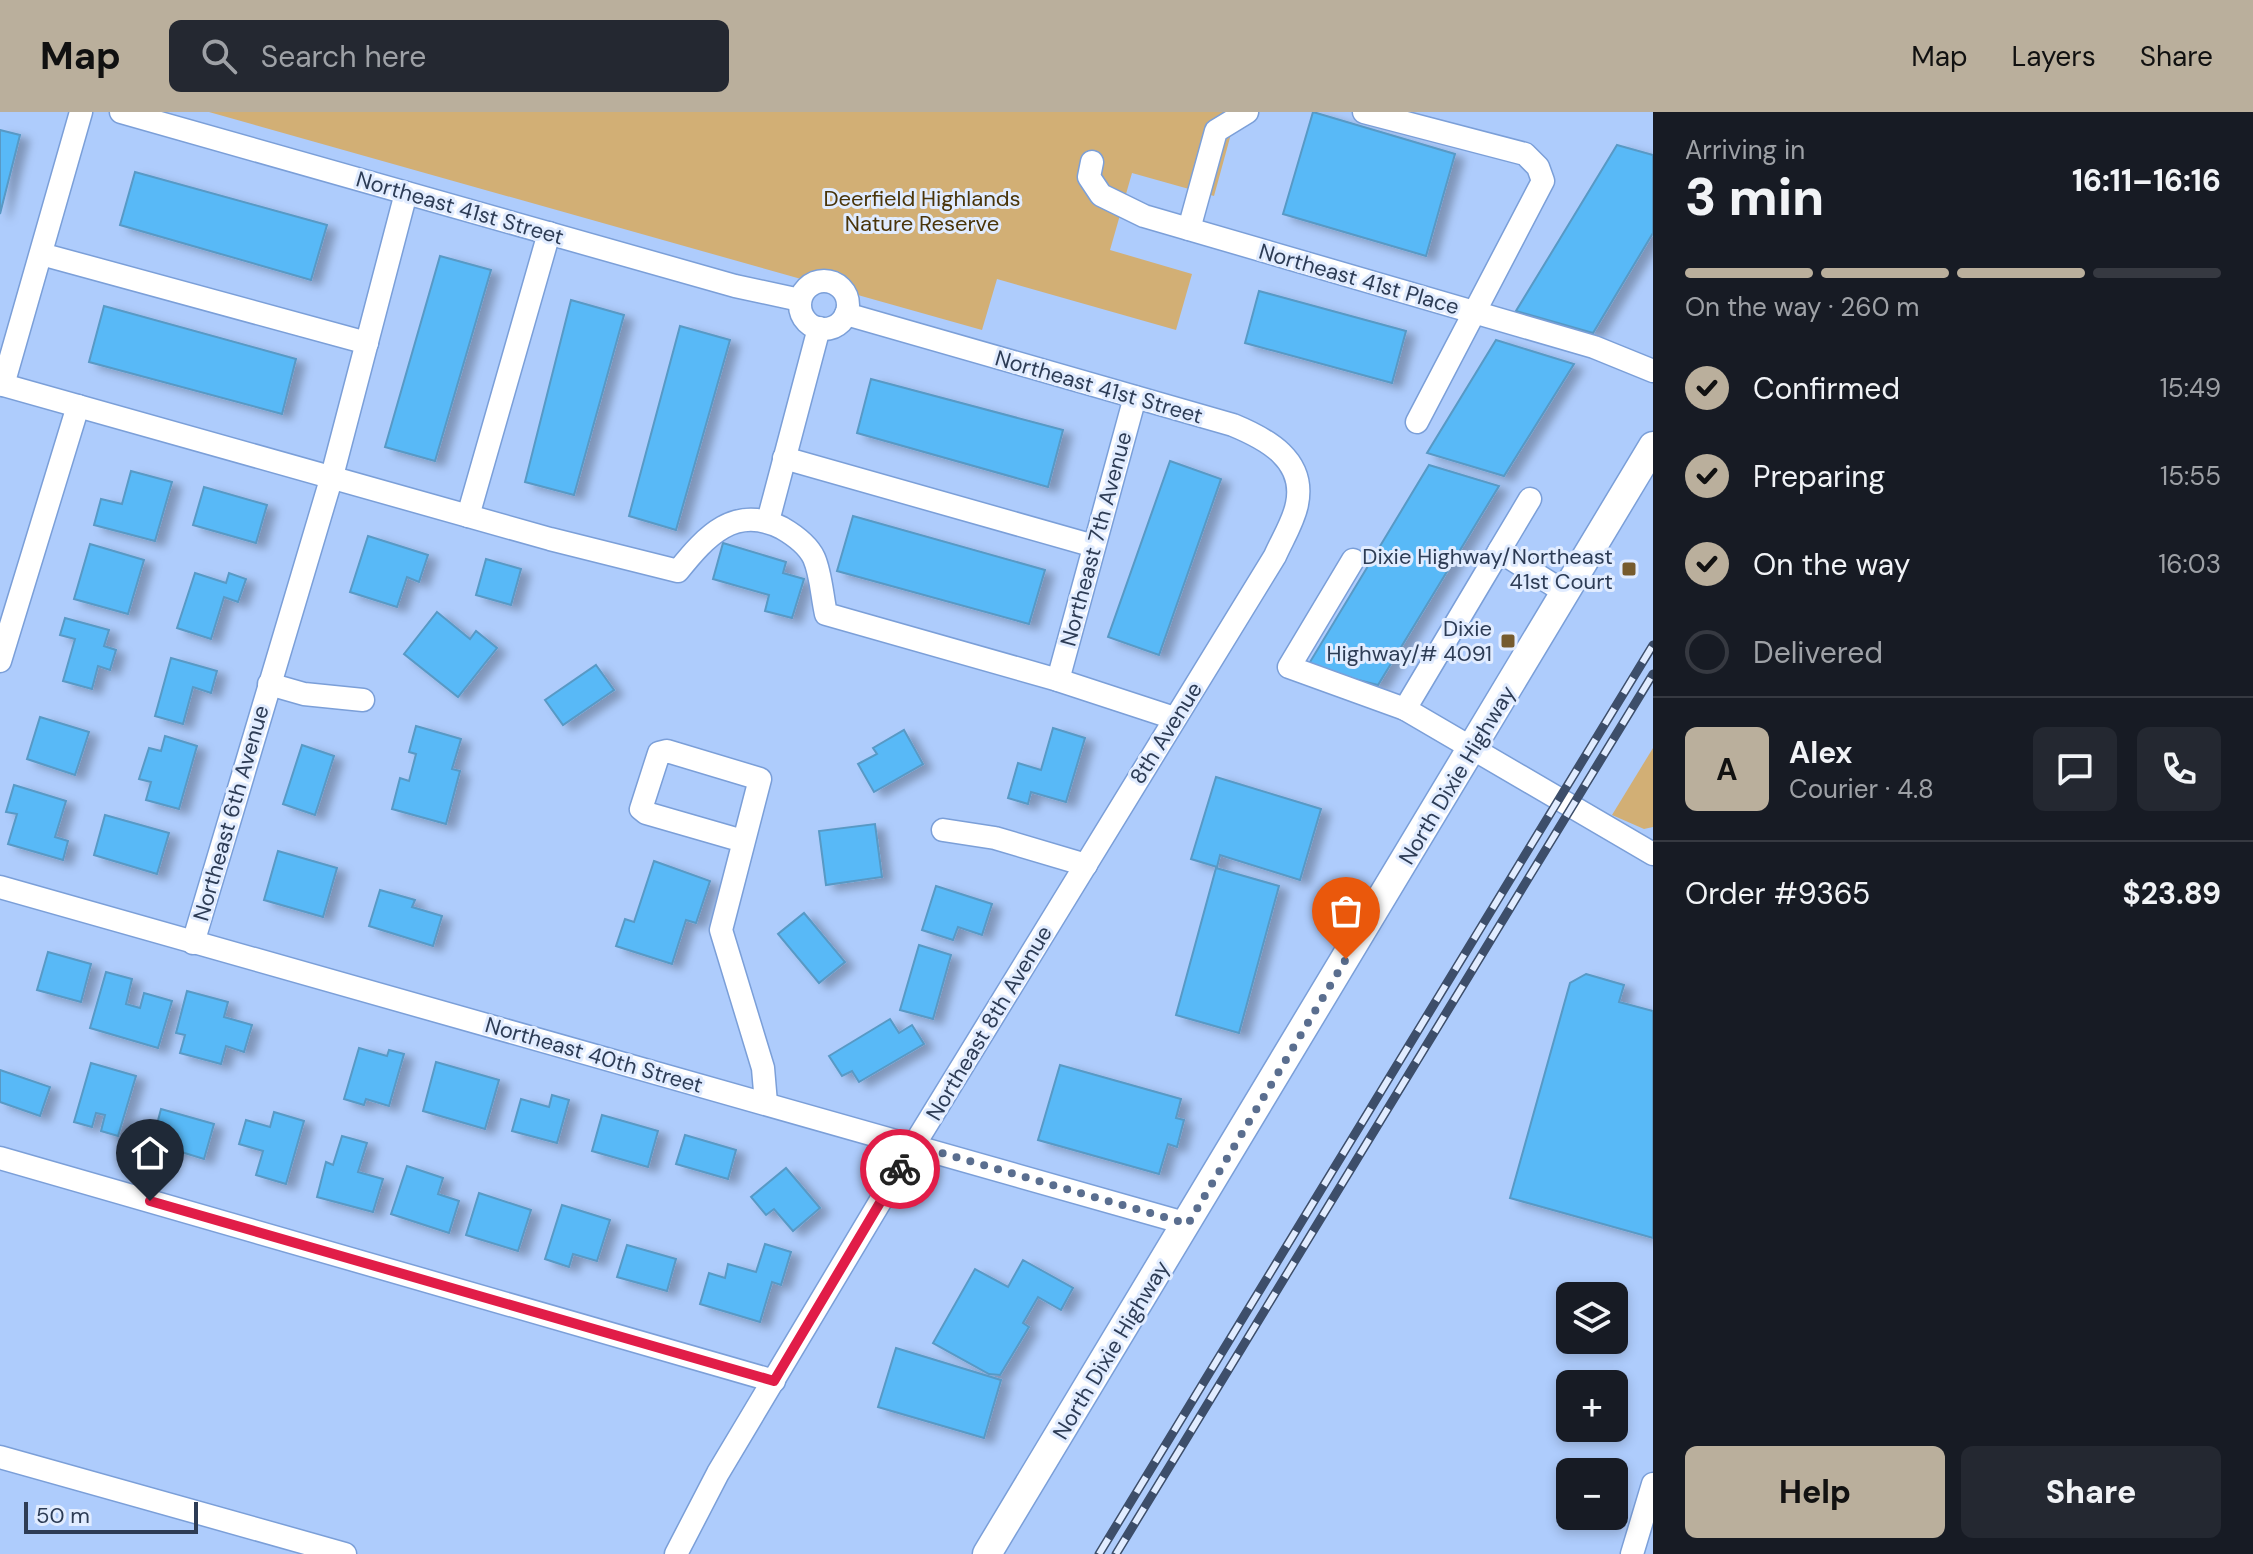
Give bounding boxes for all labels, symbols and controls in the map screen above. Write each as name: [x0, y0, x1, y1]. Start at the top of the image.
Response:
search box: [169, 20, 729, 92]
text: Map: [40, 31, 121, 81]
icon: search: [197, 34, 241, 78]
text: Search here: [261, 37, 426, 76]
text: Map: [1911, 38, 1968, 75]
text: Layers: [2012, 38, 2096, 75]
text: Share: [2140, 38, 2213, 75]
text: Arriving in: [1685, 133, 1805, 167]
text: 16:11–16:16: [2072, 161, 2221, 200]
text: 3 min: [1685, 163, 1824, 231]
street label: Northeast 41st Street: [353, 164, 567, 252]
park label: Deerfield Highlands Nature Reserve: [823, 184, 1021, 238]
street label: Northeast 41st Place: [1255, 237, 1463, 321]
text: On the way · 260 m: [1685, 290, 1920, 324]
street label: Northeast 41st Street: [992, 343, 1206, 431]
icon: check: [1685, 366, 1729, 410]
text: Confirmed: [1753, 369, 1900, 408]
text: 15:49: [2160, 371, 2221, 405]
street label: Northeast 7th Avenue: [1053, 429, 1139, 649]
icon: check: [1685, 454, 1729, 498]
text: Preparing: [1753, 457, 1885, 496]
text: 15:55: [2160, 459, 2221, 493]
place label: Dixie Highway/Northeast 41st Court: [1362, 542, 1613, 596]
icon: check: [1685, 542, 1729, 586]
text: On the way: [1753, 545, 1910, 584]
text: 16:03: [2158, 547, 2221, 581]
marker: Dixie Highway/Northeast 41st Court: [1620, 560, 1638, 578]
place label: Dixie Highway/# 4091: [1327, 614, 1492, 668]
marker: Dixie Highway/# 4091: [1499, 632, 1517, 650]
text: Delivered: [1753, 633, 1883, 672]
street label: 8th Avenue: [1123, 676, 1209, 790]
street label: North Dixie Highway: [1392, 680, 1522, 870]
street label: Northeast 6th Avenue: [186, 702, 276, 924]
button: chat: [2033, 727, 2117, 811]
button: phone: [2137, 727, 2221, 811]
text: Alex: [1789, 733, 1852, 772]
text: A: [1716, 750, 1738, 789]
text: Courier · 4.8: [1789, 772, 1934, 806]
text: Order #9365: [1685, 874, 1870, 913]
text: $23.89: [2123, 874, 2221, 913]
pin: [1312, 877, 1380, 959]
icon: bag: [1324, 889, 1368, 933]
street label: Northeast 8th Avenue: [919, 920, 1059, 1126]
street label: Northeast 40th Street: [482, 1010, 706, 1100]
pin: [116, 1119, 184, 1201]
courier: [860, 1129, 940, 1209]
icon: home: [128, 1131, 172, 1175]
icon: bike: [878, 1147, 922, 1191]
street label: North Dixie Highway: [1046, 1255, 1176, 1445]
map controls: [1556, 1282, 1628, 1530]
button: layers: [1556, 1282, 1628, 1354]
button: +: [1556, 1370, 1628, 1442]
button: Help: [1685, 1446, 1945, 1538]
button: Share: [1961, 1446, 2221, 1538]
button: −: [1556, 1458, 1628, 1530]
scale bar: [24, 1498, 198, 1534]
text: 50 m: [36, 1501, 90, 1530]

